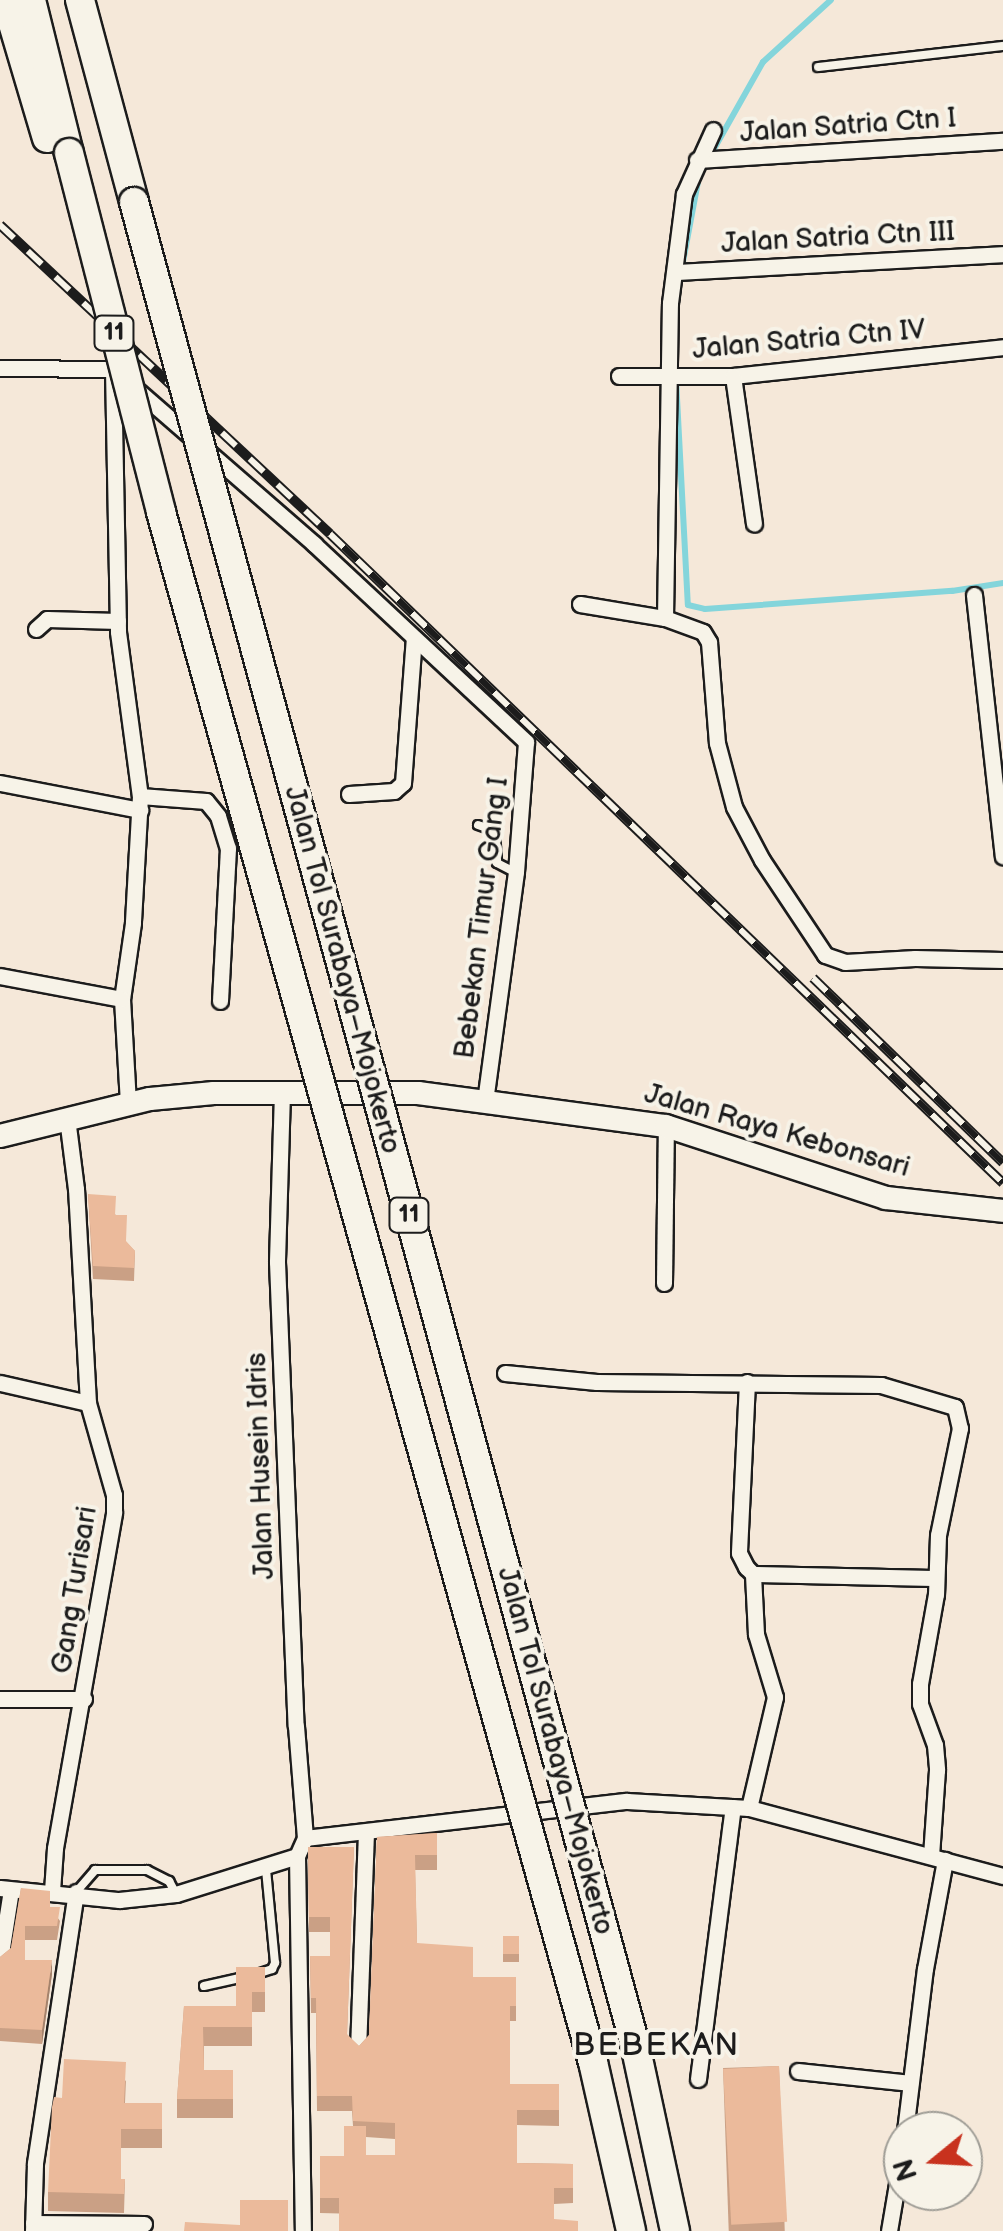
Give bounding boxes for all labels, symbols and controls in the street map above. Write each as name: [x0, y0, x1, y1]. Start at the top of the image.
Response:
street label: Jalan Satria Ctn I: [739, 102, 957, 150]
street label: Jalan Satria Ctn III: [720, 215, 956, 261]
road number: 11: [92, 313, 136, 353]
street label: Jalan Satria Ctn IV: [691, 313, 927, 367]
street label: Bebekan Timur Gang I: [448, 775, 516, 1061]
street label: Jalan Tol Surabaya–Mojokerto: [277, 782, 407, 1158]
street label: Jalan Raya Kebonsari: [640, 1077, 914, 1185]
road number: 11: [386, 1195, 432, 1235]
street label: Jalan Husein Idris: [240, 1352, 282, 1580]
street label: Gang Turisari: [45, 1504, 105, 1676]
street label: Jalan Tol Surabaya–Mojokerto: [490, 1563, 620, 1939]
district label: BEBEKAN: [573, 2027, 741, 2065]
north arrow: [883, 2111, 983, 2211]
text: N: [887, 2155, 925, 2185]

